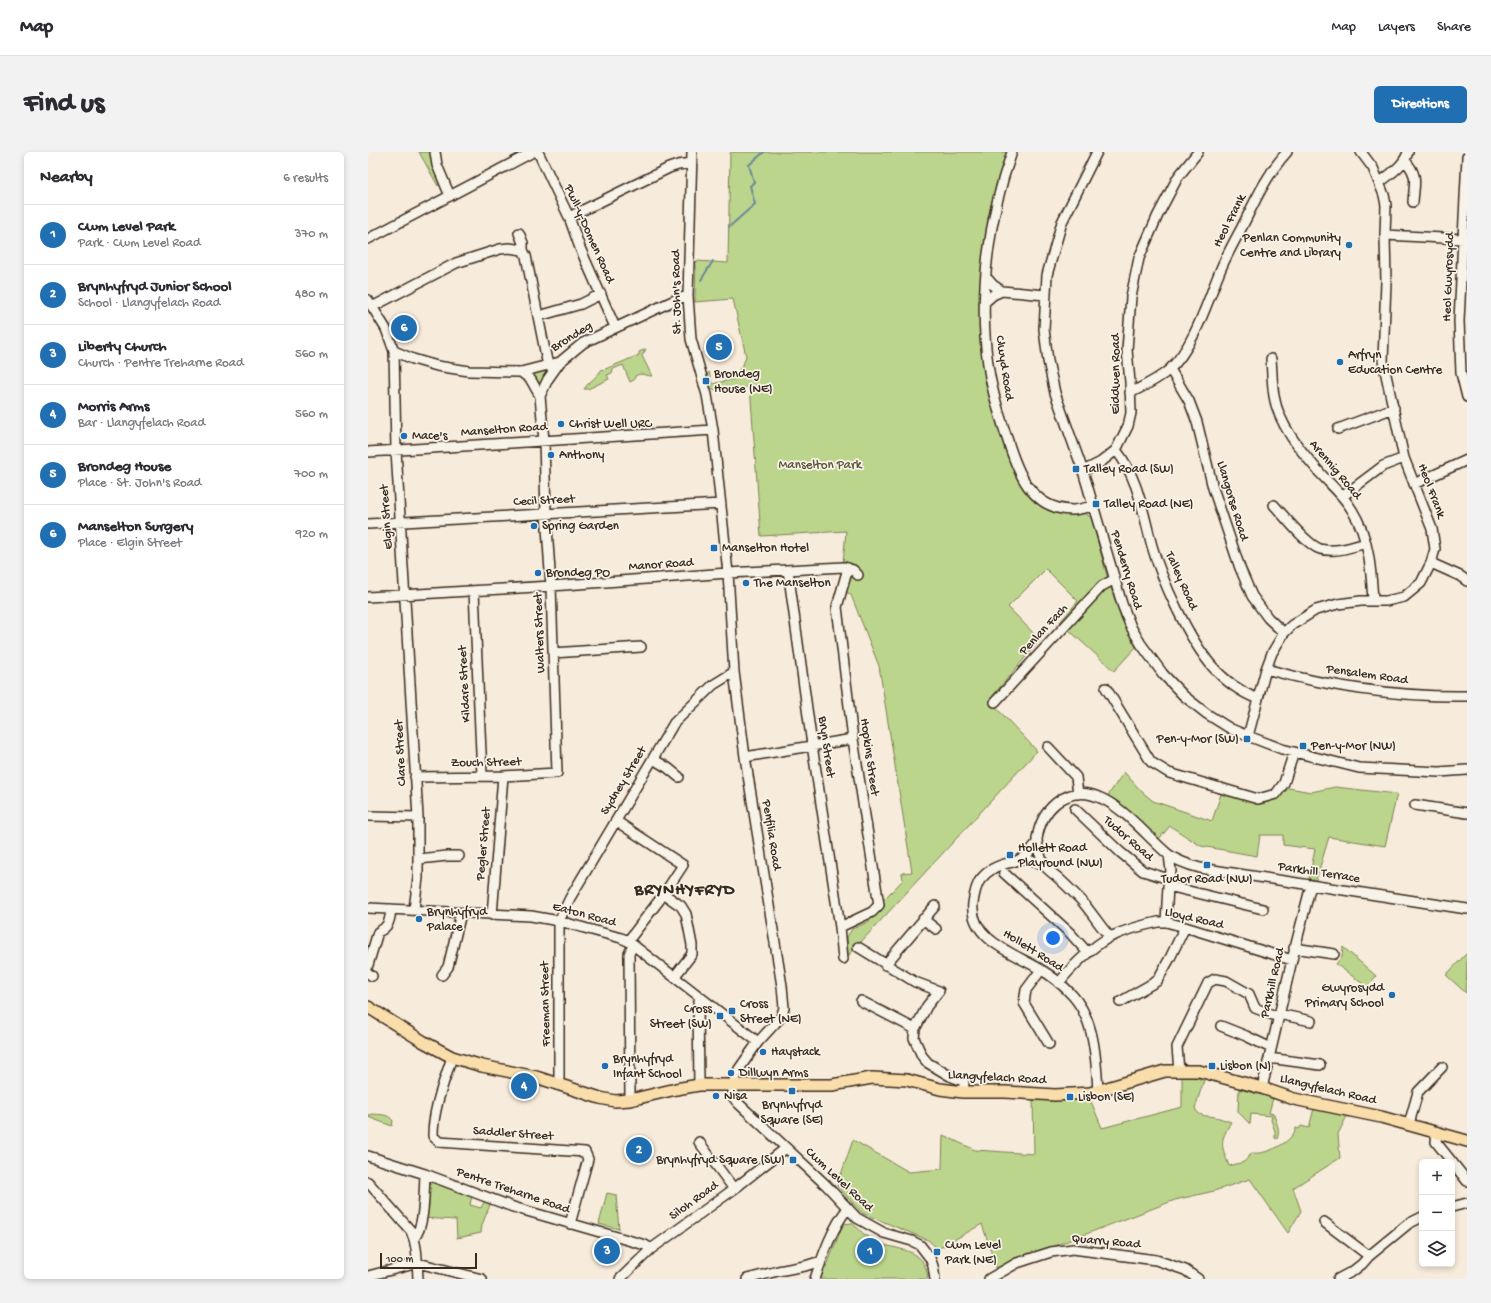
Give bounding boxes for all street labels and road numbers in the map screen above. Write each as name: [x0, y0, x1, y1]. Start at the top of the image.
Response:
street label: Pwll-y-Domen Road: [560, 181, 618, 287]
street label: Heol Frank: [1210, 191, 1250, 250]
street label: Heol Gwyrosydd: [1440, 231, 1458, 322]
street label: St. John's Road: [669, 248, 685, 335]
street label: Brondeg: [548, 318, 595, 356]
street label: Eiddwen Road: [1109, 332, 1124, 414]
street label: Clwyd Road: [991, 334, 1017, 403]
street label: Manselton Road: [460, 419, 549, 440]
street label: Arennig Road: [1306, 437, 1365, 504]
street label: Llangorse Road: [1213, 459, 1252, 544]
street label: Heol Frank: [1414, 462, 1449, 522]
street label: Elgin Street: [377, 482, 397, 550]
street label: Cecil Street: [513, 492, 577, 510]
street label: Penderry Road: [1107, 528, 1145, 612]
street label: Talley Road: [1161, 548, 1201, 614]
street label: Manor Road: [628, 555, 695, 575]
street label: Walters Street: [531, 591, 549, 673]
street label: Penlan Fach: [1016, 601, 1072, 659]
street label: Kildare Street: [455, 644, 474, 723]
street label: Pensalem Road: [1324, 662, 1410, 688]
street label: Bryn Street: [814, 714, 838, 780]
street label: Hopkins Street: [856, 717, 882, 798]
street label: Clare Street: [392, 718, 410, 786]
street label: Sydney Street: [598, 743, 651, 818]
street label: Zouch Street: [451, 755, 523, 771]
street label: Penfilia Road: [758, 798, 784, 873]
street label: Pegler Street: [473, 805, 495, 882]
street label: Tudor Road: [1099, 812, 1157, 866]
street label: Parkhill Terrace: [1276, 859, 1361, 887]
street label: Eaton Road: [551, 899, 619, 931]
street label: Lloyd Road: [1163, 905, 1226, 933]
street label: Hollett Road: [1000, 926, 1067, 976]
street label: Parkhill Road: [1257, 945, 1289, 1021]
street label: Freeman Street: [538, 960, 554, 1048]
street label: Llangyfelach Road: [947, 1068, 1048, 1088]
street label: Llangyfelach Road: [1278, 1072, 1379, 1109]
street label: Saddler Street: [472, 1124, 555, 1144]
street label: Cwm Level Road: [802, 1145, 877, 1216]
street label: Pentre Treharne Road: [453, 1164, 573, 1218]
street label: Siloh Road: [667, 1177, 723, 1224]
street label: Quarry Road: [1071, 1232, 1142, 1253]

